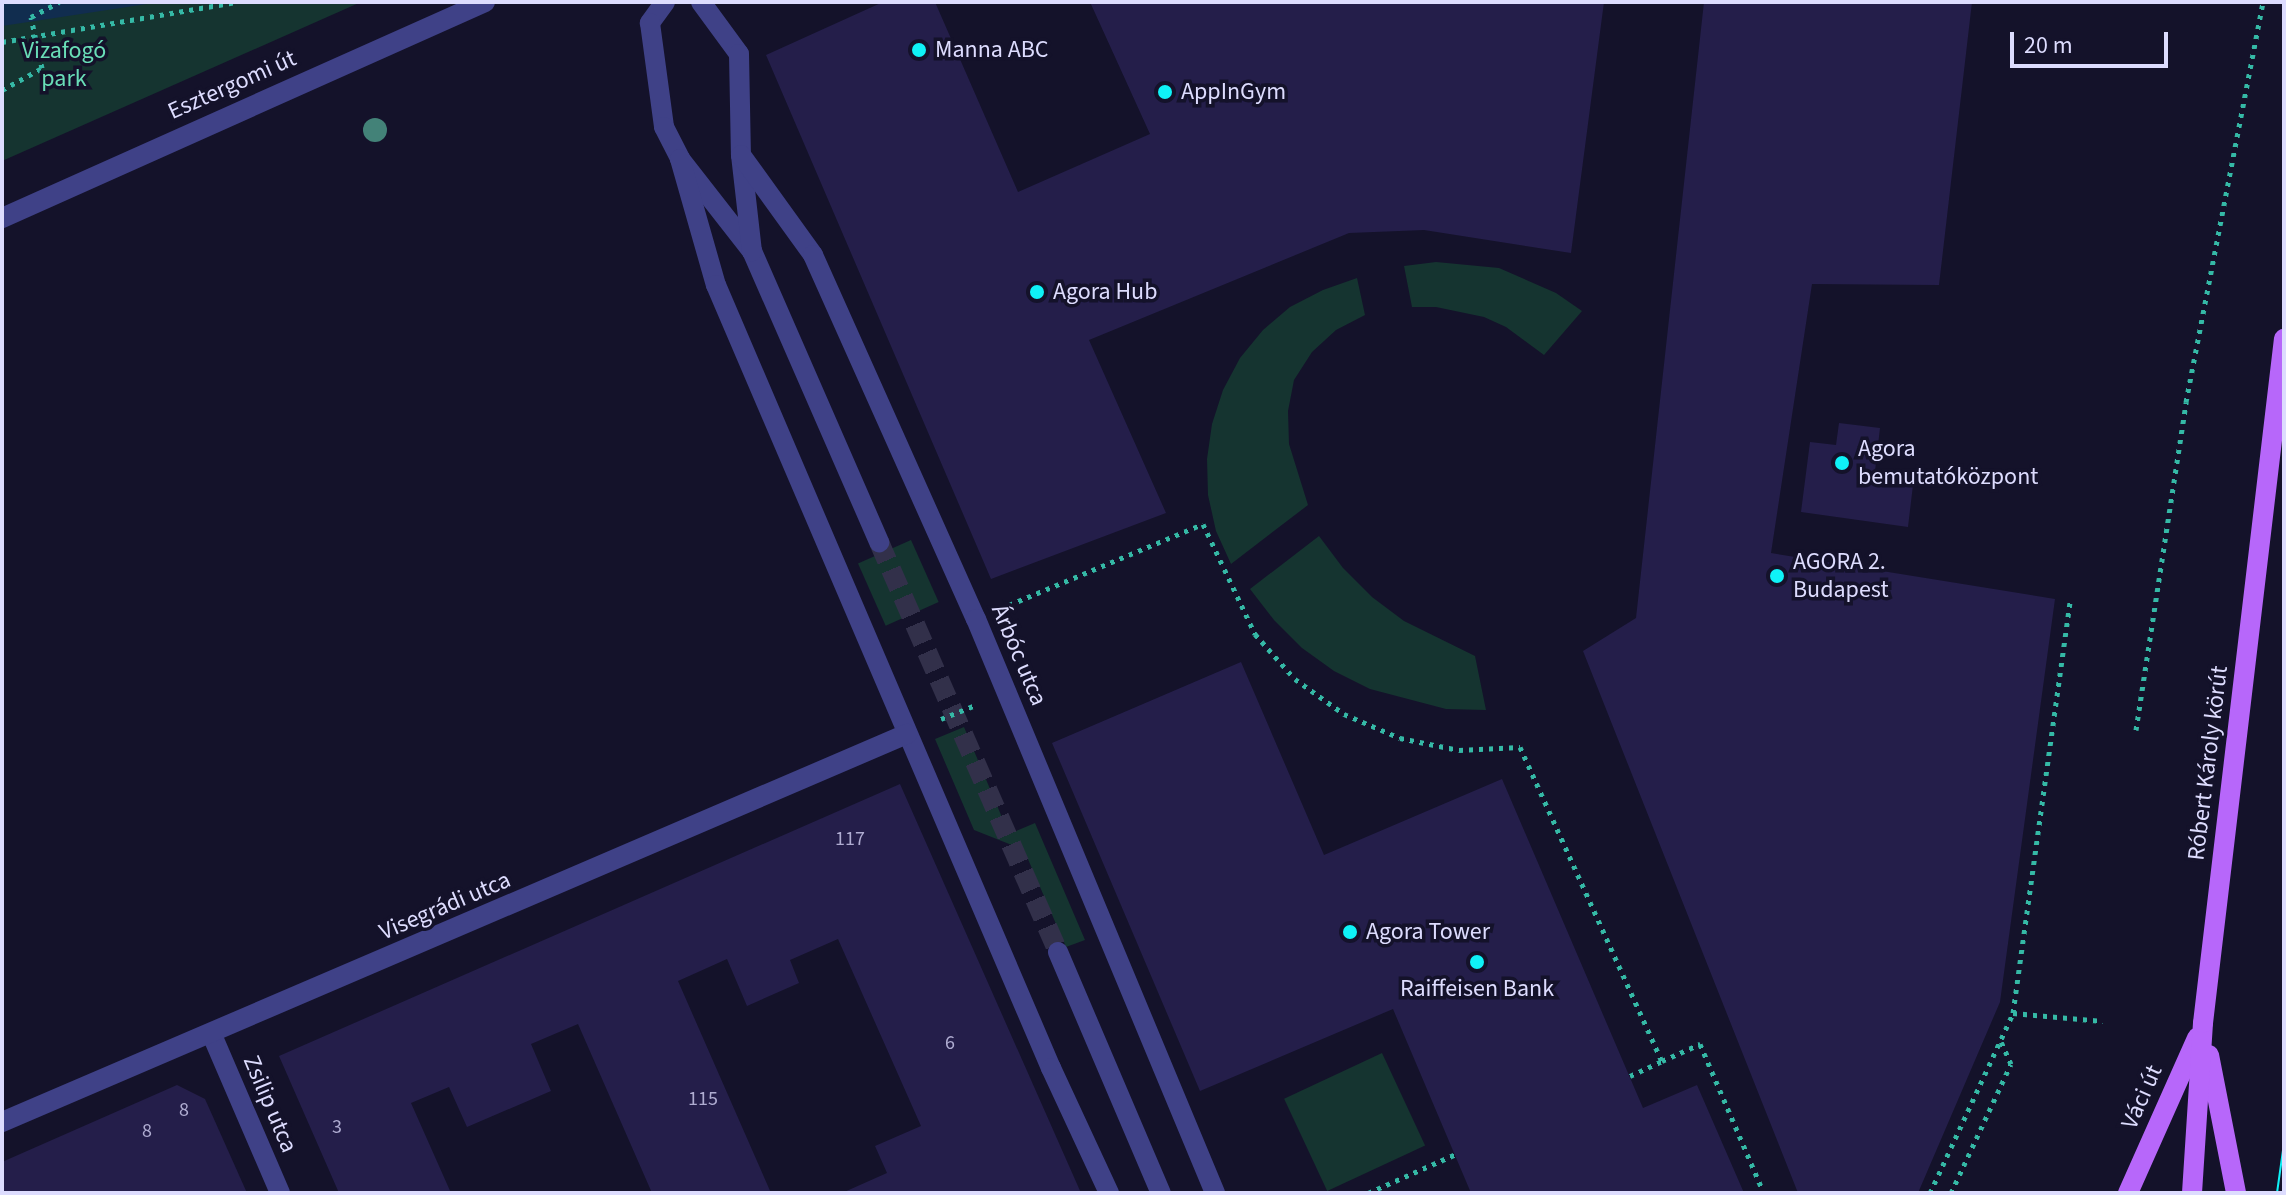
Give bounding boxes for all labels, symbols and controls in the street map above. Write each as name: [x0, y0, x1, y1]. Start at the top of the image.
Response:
scale bar: [2014, 16, 2172, 66]
text: 20 m: [2024, 28, 2073, 63]
place label: Manna ABC: [935, 36, 1049, 64]
park label: Vizafogó park: [22, 37, 106, 93]
marker: Manna ABC: [910, 41, 928, 59]
street label: Esztergomi út: [163, 44, 301, 126]
place label: AppInGym: [1181, 78, 1286, 106]
marker: AppInGym: [1156, 83, 1174, 101]
place label: Agora Hub: [1053, 278, 1157, 306]
marker: Agora Hub: [1028, 283, 1046, 301]
place label: Agora bemutatóközpont: [1858, 435, 2038, 491]
marker: Agora bemutatóközpont: [1833, 454, 1851, 472]
place label: AGORA 2. Budapest: [1793, 548, 1888, 604]
marker: AGORA 2. Budapest: [1768, 567, 1786, 585]
street label: Árbóc utca: [985, 600, 1053, 710]
street label: Róbert Károly körút: [2182, 664, 2234, 862]
house number: 117: [835, 827, 865, 851]
street label: Visegrádi utca: [375, 865, 515, 947]
place label: Agora Tower: [1366, 918, 1490, 946]
marker: Agora Tower: [1341, 923, 1359, 941]
marker: Raiffeisen Bank: [1468, 953, 1486, 971]
place label: Raiffeisen Bank: [1400, 975, 1554, 1003]
house number: 6: [945, 1031, 955, 1055]
street label: Zsilip utca: [237, 1051, 303, 1157]
street label: Váci út: [2115, 1061, 2169, 1133]
house number: 115: [688, 1087, 718, 1111]
house number: 8: [179, 1098, 189, 1122]
house number: 3: [332, 1115, 342, 1139]
house number: 8: [142, 1119, 152, 1143]

